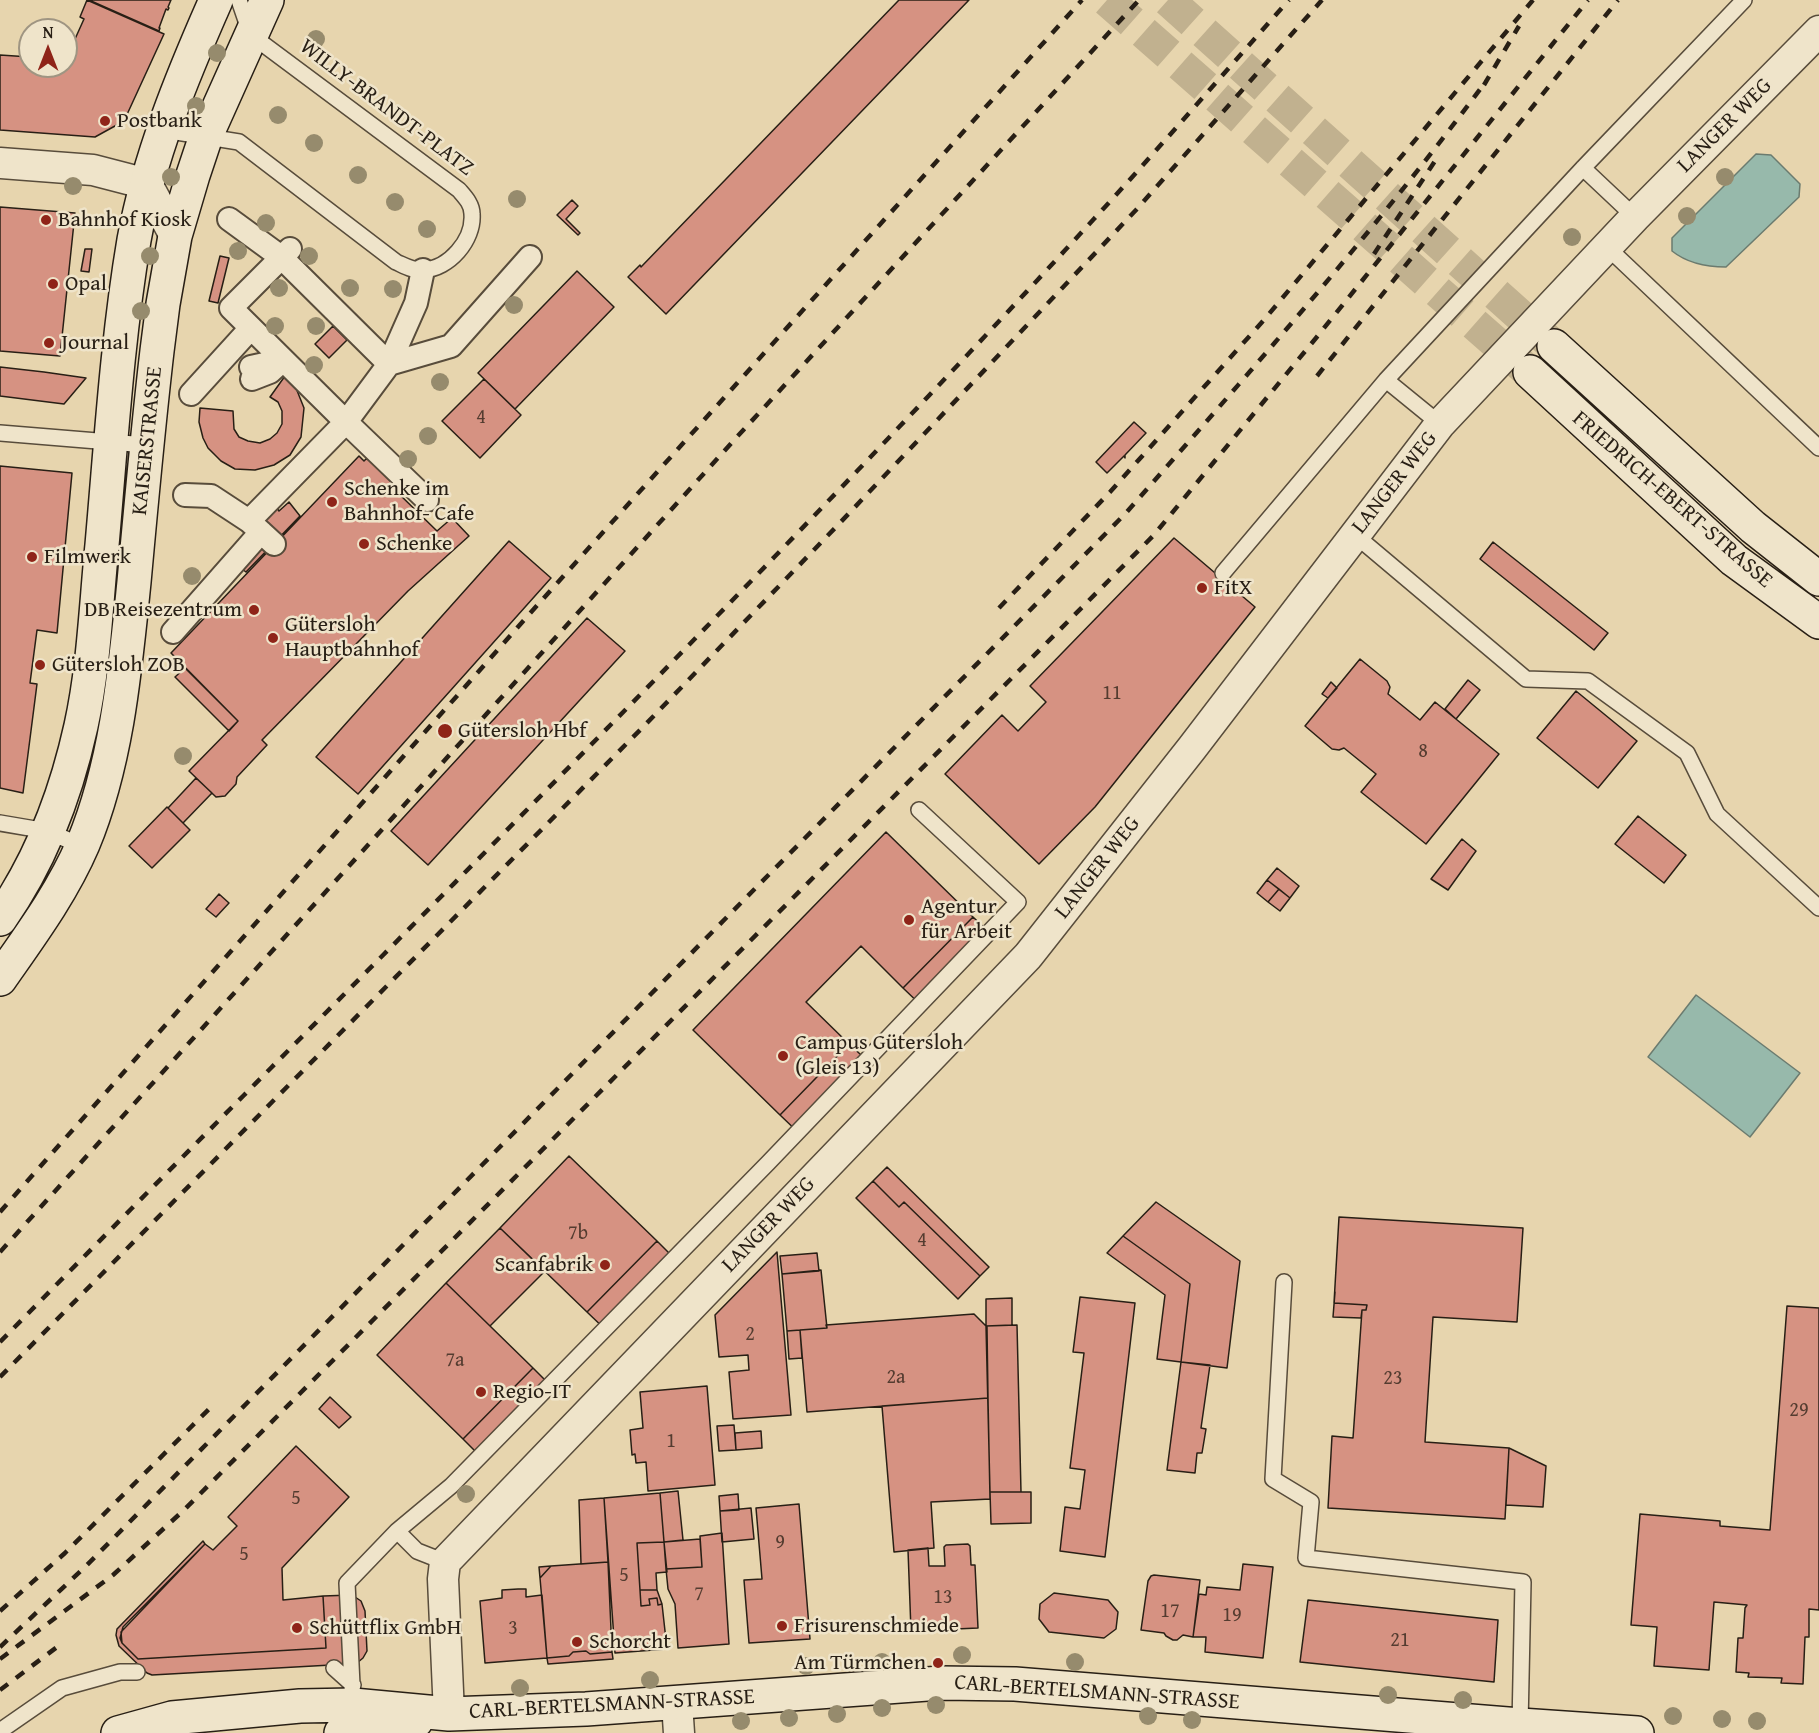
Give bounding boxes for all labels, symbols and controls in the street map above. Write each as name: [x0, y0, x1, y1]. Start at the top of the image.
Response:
north arrow: [18, 18, 78, 78]
text: N: [43, 20, 53, 44]
street label: WILLY-BRANDT-PLATZ: [294, 34, 478, 182]
street label: LANGER WEG: [1672, 73, 1778, 179]
place label: Postbank: [117, 108, 202, 134]
marker: Postbank: [98, 114, 112, 128]
place label: Bahnhof Kiosk: [58, 207, 191, 233]
marker: Bahnhof Kiosk: [39, 213, 53, 227]
place label: Opal: [65, 271, 107, 297]
marker: Opal: [46, 277, 60, 291]
place label: Journal: [61, 330, 129, 356]
marker: Journal: [42, 336, 56, 350]
street label: KAISERSTRASSE: [127, 365, 169, 517]
house number: 4: [476, 406, 486, 430]
street label: FRIEDRICH-EBERT-STRASSE: [1566, 406, 1778, 594]
street label: LANGER WEG: [1347, 426, 1443, 540]
place label: Schenke im Bahnhof- Cafe: [344, 476, 474, 528]
marker: Schenke im Bahnhof- Cafe: [325, 495, 339, 509]
place label: Schenke: [376, 531, 452, 557]
marker: Schenke: [357, 537, 371, 551]
place label: Filmwerk: [44, 544, 131, 570]
marker: Filmwerk: [25, 550, 39, 564]
place label: FitX: [1214, 575, 1252, 601]
marker: FitX: [1195, 581, 1209, 595]
place label: DB Reisezentrum: [84, 597, 242, 623]
marker: DB Reisezentrum: [247, 603, 261, 617]
place label: Gütersloh Hauptbahnhof: [285, 612, 419, 664]
marker: Gütersloh Hauptbahnhof: [266, 631, 280, 645]
place label: Gütersloh ZOB: [52, 652, 185, 678]
marker: Gütersloh ZOB: [33, 658, 47, 672]
house number: 11: [1102, 682, 1122, 706]
place label: Gütersloh Hbf: [458, 718, 586, 744]
marker: Gütersloh Hbf: [436, 722, 454, 740]
house number: 8: [1418, 740, 1428, 764]
street label: LANGER WEG: [1050, 811, 1146, 925]
place label: Agentur für Arbeit: [921, 894, 1012, 945]
marker: Agentur für Arbeit: [902, 913, 916, 927]
place label: Campus Gütersloh (Gleis 13): [795, 1030, 963, 1082]
marker: Campus Gütersloh (Gleis 13): [776, 1049, 790, 1063]
street label: LANGER WEG: [717, 1172, 821, 1278]
house number: 7b: [568, 1222, 588, 1246]
house number: 4: [917, 1229, 927, 1253]
place label: Scanfabrik: [494, 1252, 593, 1278]
marker: Scanfabrik: [598, 1258, 612, 1272]
house number: 2: [745, 1323, 755, 1347]
house number: 7a: [445, 1349, 465, 1373]
house number: 2a: [886, 1366, 906, 1390]
house number: 23: [1383, 1367, 1403, 1391]
place label: Regio-IT: [493, 1379, 571, 1405]
marker: Regio-IT: [474, 1385, 488, 1399]
house number: 29: [1789, 1399, 1809, 1423]
house number: 1: [666, 1430, 676, 1454]
house number: 5: [291, 1487, 301, 1511]
house number: 9: [775, 1531, 785, 1555]
house number: 5: [239, 1543, 249, 1567]
house number: 5: [619, 1564, 629, 1588]
house number: 7: [694, 1583, 704, 1607]
house number: 13: [933, 1586, 953, 1610]
house number: 17: [1160, 1600, 1180, 1624]
house number: 19: [1222, 1604, 1242, 1628]
place label: Frisurenschmiede: [794, 1613, 959, 1639]
place label: Schüttflix GmbH: [309, 1615, 461, 1641]
house number: 3: [508, 1617, 518, 1641]
marker: Frisurenschmiede: [775, 1619, 789, 1633]
marker: Schüttflix GmbH: [290, 1621, 304, 1635]
place label: Schorcht: [589, 1629, 671, 1655]
house number: 21: [1390, 1629, 1410, 1653]
marker: Schorcht: [570, 1635, 584, 1649]
place label: Am Türmchen: [794, 1650, 926, 1676]
marker: Am Türmchen: [931, 1656, 945, 1670]
street label: CARL-BERTELSMANN-STRASSE: [954, 1670, 1240, 1716]
street label: CARL-BERTELSMANN-STRASSE: [469, 1684, 755, 1726]

